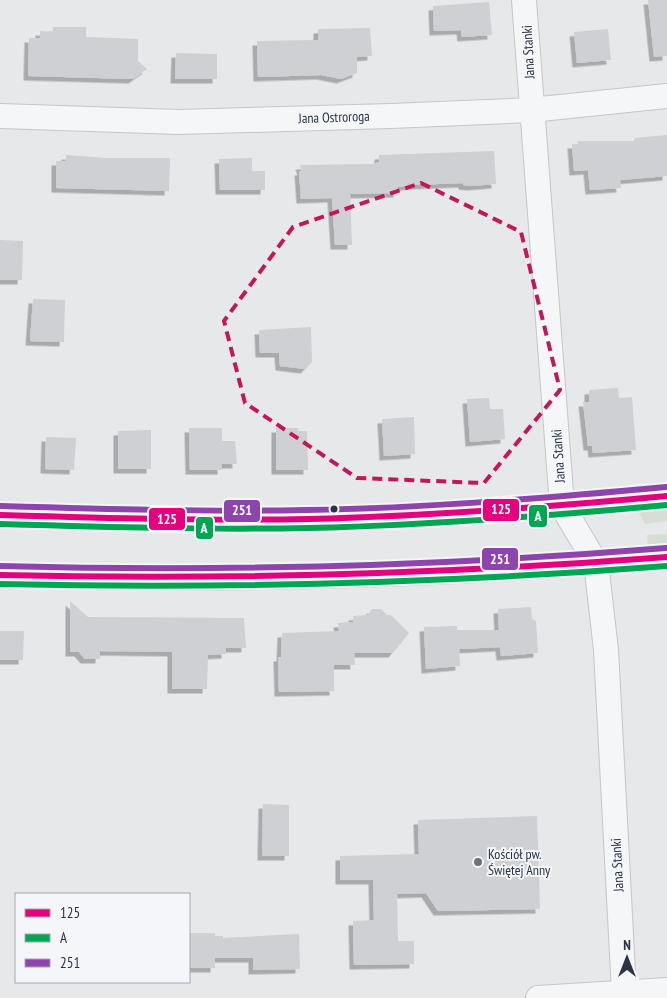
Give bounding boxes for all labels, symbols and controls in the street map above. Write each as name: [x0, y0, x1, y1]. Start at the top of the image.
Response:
street label: Jana Stanki: [518, 25, 538, 80]
street label: Jana Ostroroga: [297, 107, 370, 127]
street label: Jana Stanki: [547, 429, 569, 484]
line badge: 125: [482, 498, 520, 522]
line badge: 251: [223, 499, 261, 523]
text: 125: [491, 500, 511, 518]
text: 251: [232, 501, 252, 519]
unlabelled marker: [329, 504, 339, 514]
line badge: A: [528, 504, 548, 528]
line badge: 125: [148, 507, 186, 531]
text: A: [533, 507, 542, 525]
text: 125: [157, 510, 177, 528]
line badge: A: [195, 516, 214, 540]
text: A: [199, 519, 208, 537]
line badge: 251: [481, 547, 519, 571]
text: 251: [490, 550, 510, 568]
street label: Jana Stanki: [607, 838, 627, 893]
place label: Kościół pw. Świętej Anny: [488, 845, 551, 879]
marker: Kościół pw. Świętej Anny: [472, 856, 484, 868]
legend: [15, 893, 190, 983]
text: 125: [60, 903, 80, 922]
text: A: [60, 928, 68, 947]
north arrow: [602, 933, 652, 983]
text: N: [623, 936, 631, 954]
text: 251: [60, 953, 80, 972]

